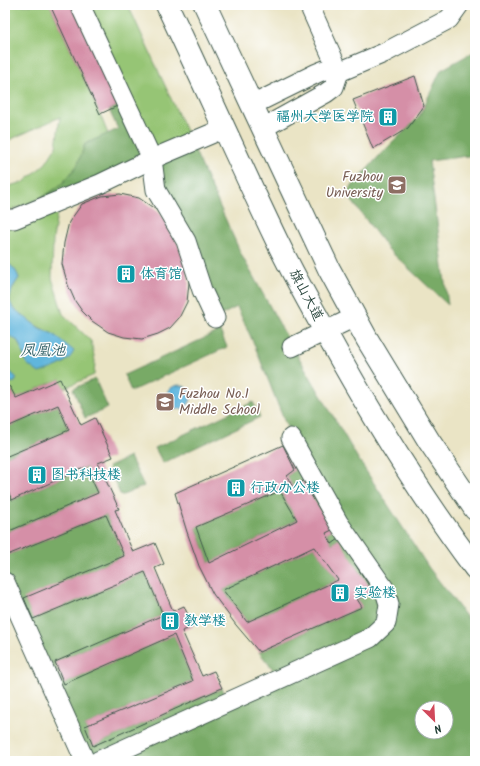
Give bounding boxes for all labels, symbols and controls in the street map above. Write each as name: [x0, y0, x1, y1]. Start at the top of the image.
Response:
place label: 福州大学医学院: [276, 106, 374, 128]
building icon: 福州大学医学院: [377, 106, 399, 128]
place label: Fuzhou University: [326, 166, 383, 204]
school or university icon: Fuzhou University: [386, 174, 408, 196]
building icon: 体育馆: [115, 263, 137, 285]
place label: 体育馆: [140, 263, 182, 285]
street label: 旗山大道: [283, 265, 329, 325]
water label: 凤凰池: [20, 339, 66, 363]
place label: Fuzhou No.1 Middle School: [179, 383, 261, 421]
school or university icon: Fuzhou No.1 Middle School: [154, 391, 176, 413]
building icon: 图书科技楼: [26, 464, 48, 486]
place label: 图书科技楼: [51, 464, 121, 486]
building icon: 行政办公楼: [225, 477, 247, 499]
place label: 行政办公楼: [250, 477, 320, 499]
building icon: 实验楼: [329, 582, 351, 604]
place label: 实验楼: [354, 582, 396, 604]
building icon: 教学楼: [159, 610, 181, 632]
place label: 教学楼: [184, 610, 226, 632]
north arrow: [414, 700, 454, 740]
text: N: [431, 719, 444, 738]

